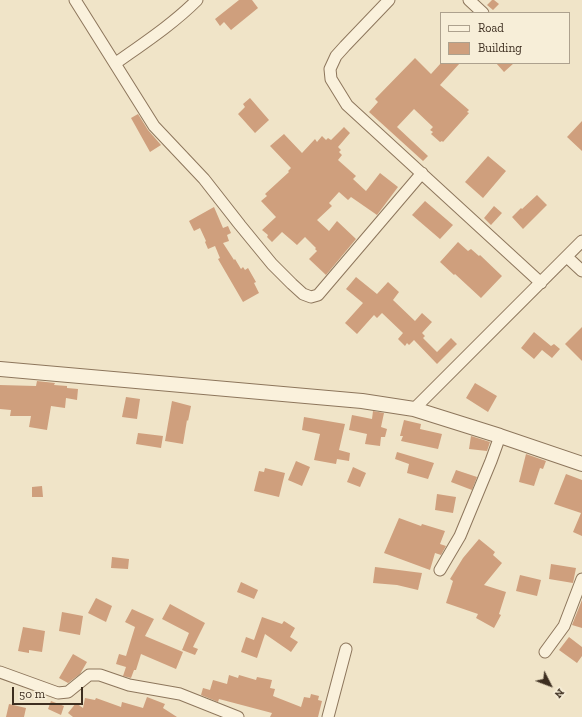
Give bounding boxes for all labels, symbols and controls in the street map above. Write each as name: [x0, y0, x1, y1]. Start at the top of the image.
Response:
legend: [440, 12, 570, 64]
text: Road: [478, 21, 504, 35]
text: Building: [478, 41, 522, 55]
north arrow: [530, 665, 570, 705]
scale bar: [14, 679, 85, 705]
text: N: [552, 686, 567, 701]
text: 50 m: [19, 687, 45, 701]

